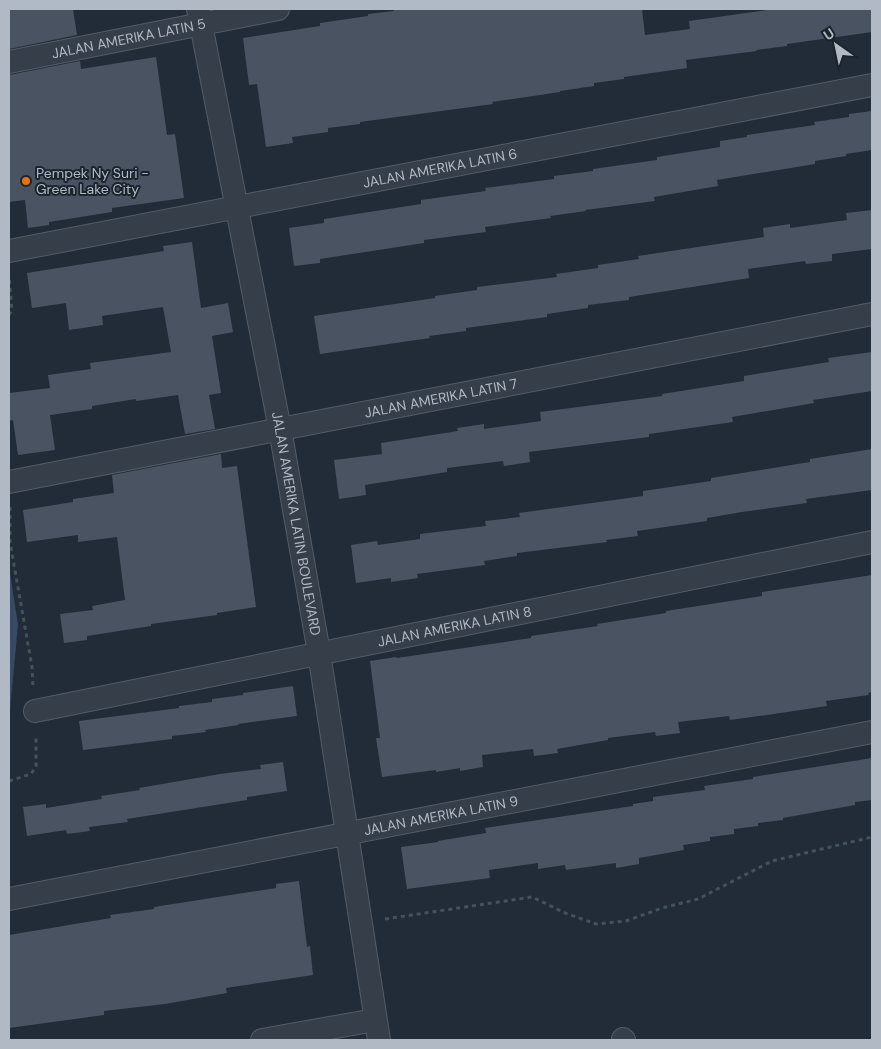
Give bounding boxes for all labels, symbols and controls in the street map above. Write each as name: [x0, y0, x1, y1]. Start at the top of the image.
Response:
street label: JALAN AMERIKA LATIN 5: [50, 14, 207, 62]
north arrow: [811, 20, 861, 70]
text: U: [820, 24, 838, 44]
street label: JALAN AMERIKA LATIN 6: [361, 144, 519, 192]
place label: Pempek Ny Suri - Green Lake City: [36, 164, 149, 198]
marker: Pempek Ny Suri - Green Lake City: [20, 175, 32, 187]
street label: JALAN AMERIKA LATIN 7: [363, 374, 519, 422]
street label: JALAN AMERIKA LATIN BOULEVARD: [268, 410, 325, 637]
street label: JALAN AMERIKA LATIN 8: [376, 602, 533, 651]
street label: JALAN AMERIKA LATIN 9: [362, 792, 520, 839]

